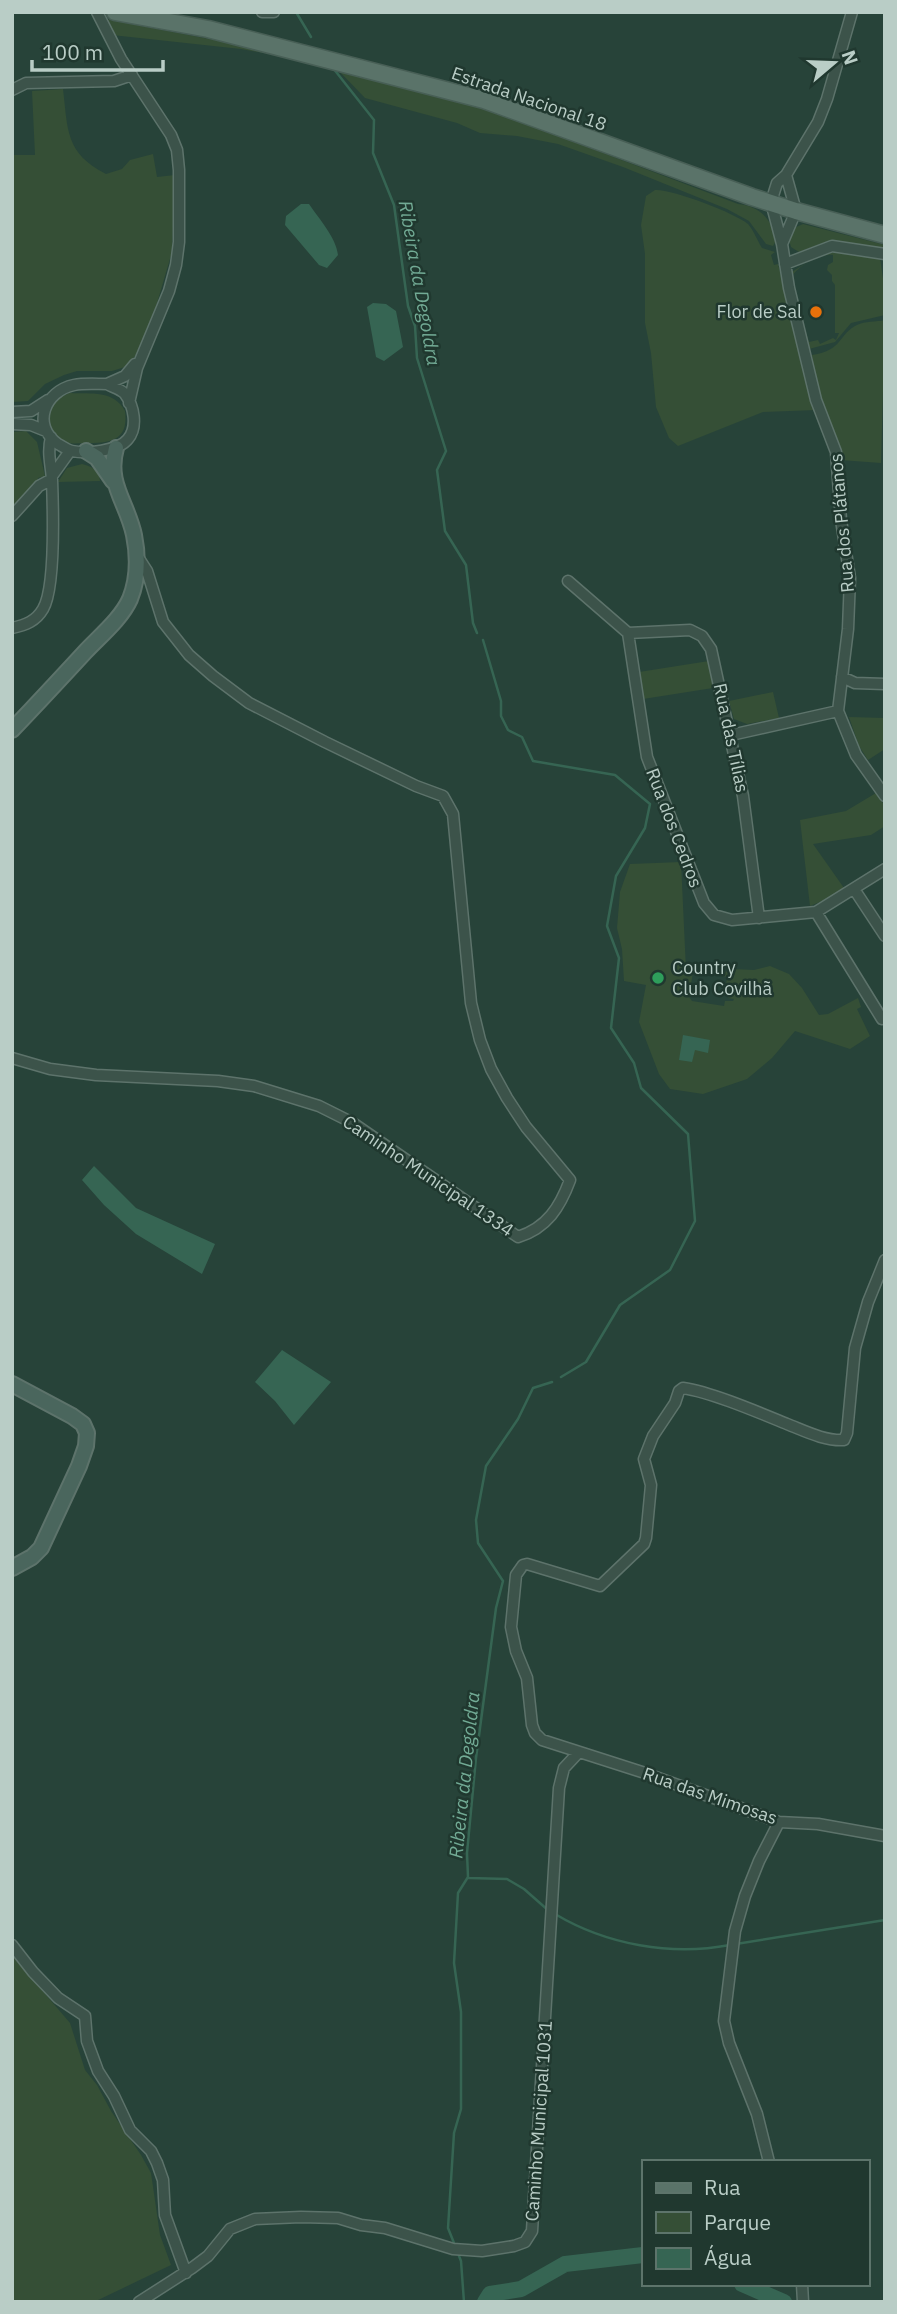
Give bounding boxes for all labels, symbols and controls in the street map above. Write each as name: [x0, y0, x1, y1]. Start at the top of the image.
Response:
scale bar: [32, 28, 163, 72]
north arrow: [799, 28, 869, 98]
text: 100 m: [42, 38, 103, 66]
text: N: [836, 47, 864, 68]
street label: Estrada Nacional 18: [449, 61, 610, 136]
water label: Ribeira da Degoldra: [394, 198, 446, 368]
place label: Flor de Sal: [717, 300, 802, 323]
marker: Flor de Sal: [808, 304, 824, 320]
street label: Rua dos Plátanos: [824, 453, 859, 594]
street label: Rua das Tílias: [709, 681, 754, 795]
street label: Rua dos Cedros: [641, 765, 708, 891]
place label: Country Club Covilhã: [672, 956, 773, 1000]
marker: Country Club Covilhã: [650, 970, 666, 986]
street label: Caminho Municipal 1334: [338, 1110, 518, 1242]
water label: Ribeira da Degoldra: [443, 1690, 485, 1860]
street label: Rua das Mimosas: [640, 1762, 780, 1829]
street label: Caminho Municipal 1031: [520, 2020, 557, 2222]
legend: [642, 2160, 869, 2286]
text: Rua: [704, 2173, 741, 2201]
text: Parque: [704, 2208, 771, 2236]
text: Água: [704, 2243, 752, 2271]

